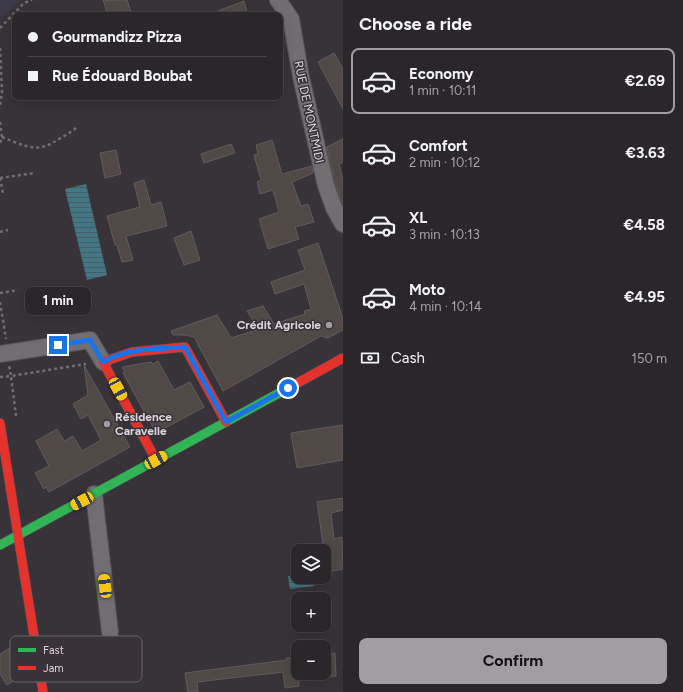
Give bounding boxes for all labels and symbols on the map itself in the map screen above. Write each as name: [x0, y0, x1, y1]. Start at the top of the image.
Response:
street label: RUE DE MONTMIDI: [291, 59, 327, 165]
callout: 1 min: [25, 287, 91, 315]
place label: Crédit Agricole: [237, 318, 321, 332]
marker: Crédit Agricole: [324, 320, 334, 330]
route end: [49, 336, 67, 354]
car: [107, 376, 129, 402]
route start: [279, 379, 297, 397]
place label: Résidence Caravelle: [115, 410, 172, 438]
marker: Résidence Caravelle: [102, 419, 112, 429]
car: [143, 449, 169, 471]
car: [69, 490, 95, 512]
car: [98, 573, 112, 599]
legend: [10, 636, 142, 682]
text: Fast: [43, 644, 64, 657]
text: Jam: [43, 662, 64, 675]

